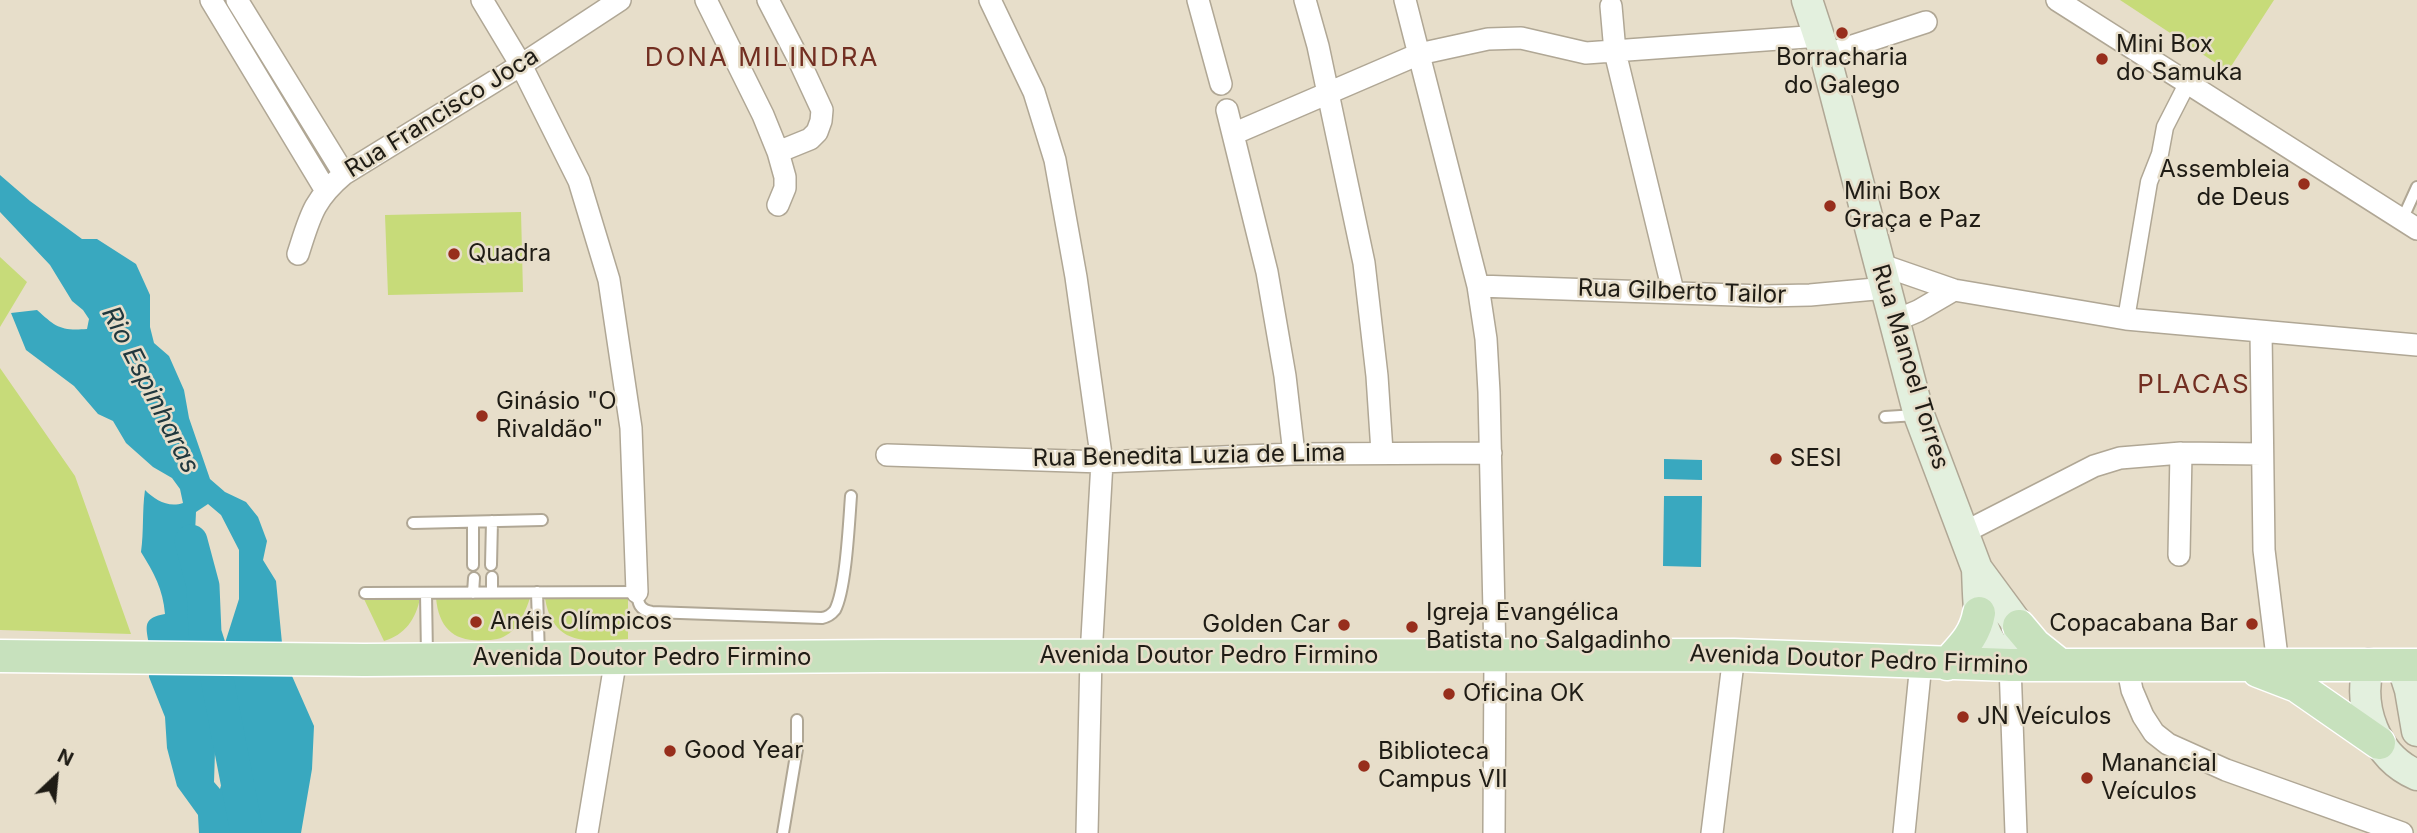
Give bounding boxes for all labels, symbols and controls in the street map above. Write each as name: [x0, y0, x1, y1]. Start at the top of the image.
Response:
marker: Borracharia do Galego: [1834, 25, 1850, 41]
place label: Mini Box do Samuka: [2116, 31, 2243, 87]
street label: Rua Francisco Joca: [340, 42, 544, 184]
district label: DONA MILINDRA: [646, 42, 878, 74]
place label: Borracharia do Galego: [1776, 44, 1908, 100]
marker: Mini Box do Samuka: [2094, 51, 2110, 67]
place label: Assembleia de Deus: [2159, 156, 2290, 212]
marker: Assembleia de Deus: [2296, 176, 2312, 192]
place label: Mini Box Graça e Paz: [1844, 178, 1981, 234]
marker: Mini Box Graça e Paz: [1822, 198, 1838, 214]
place label: Quadra: [468, 240, 551, 268]
marker: Quadra: [446, 246, 462, 262]
street label: Rua Manoel Torres: [1865, 261, 1955, 473]
street label: Rua Gilberto Tailor: [1577, 274, 1787, 310]
water label: Rio Espinharas: [94, 301, 206, 479]
district label: PLACAS: [2138, 369, 2250, 401]
place label: Ginásio "O Rivaldão": [496, 388, 617, 444]
marker: Ginásio "O Rivaldão": [474, 408, 490, 424]
street label: Rua Benedita Luzia de Lima: [1032, 439, 1346, 473]
place label: SESI: [1790, 445, 1842, 473]
marker: SESI: [1768, 451, 1784, 467]
place label: Igreja Evangélica Batista no Salgadinho: [1426, 599, 1671, 655]
place label: Anéis Olímpicos: [490, 608, 672, 636]
place label: Copacabana Bar: [2049, 610, 2238, 638]
place label: Golden Car: [1202, 611, 1330, 639]
marker: Anéis Olímpicos: [468, 614, 484, 630]
marker: Copacabana Bar: [2244, 616, 2260, 632]
marker: Golden Car: [1336, 617, 1352, 633]
marker: Igreja Evangélica Batista no Salgadinho: [1404, 619, 1420, 635]
street label: Avenida Doutor Pedro Firmino: [1689, 640, 2029, 680]
street label: Avenida Doutor Pedro Firmino: [1039, 642, 1379, 670]
street label: Avenida Doutor Pedro Firmino: [472, 644, 812, 672]
place label: Oficina OK: [1463, 680, 1584, 708]
marker: Oficina OK: [1441, 686, 1457, 702]
place label: JN Veículos: [1977, 703, 2111, 731]
marker: JN Veículos: [1955, 709, 1971, 725]
place label: Good Year: [684, 737, 803, 765]
place label: Biblioteca Campus VII: [1378, 738, 1508, 794]
north arrow: [21, 742, 91, 812]
marker: Good Year: [662, 743, 678, 759]
text: N: [54, 744, 77, 771]
place label: Manancial Veículos: [2101, 750, 2217, 806]
marker: Biblioteca Campus VII: [1356, 758, 1372, 774]
marker: Manancial Veículos: [2079, 770, 2095, 786]

